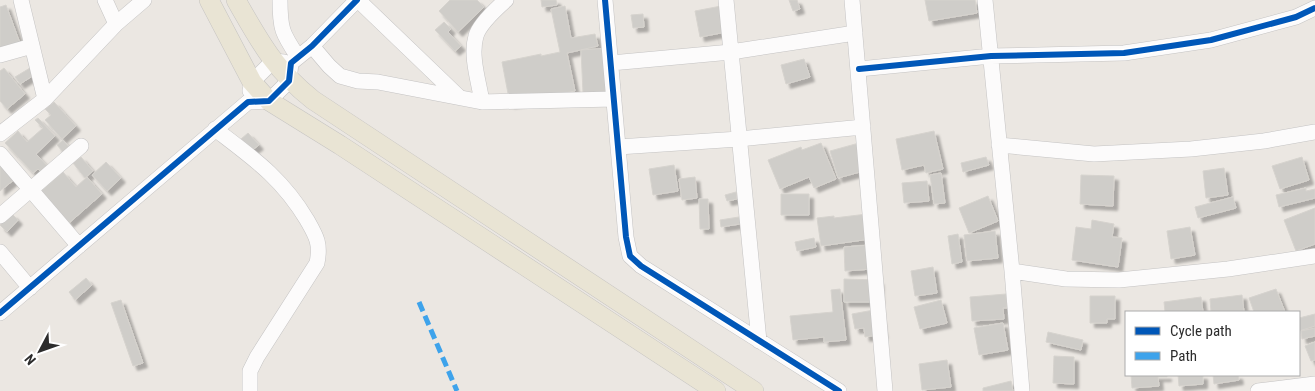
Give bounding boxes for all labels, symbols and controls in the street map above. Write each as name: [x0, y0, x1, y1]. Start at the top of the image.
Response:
legend: [1125, 311, 1300, 376]
text: Cycle path: [1170, 322, 1232, 340]
north arrow: [15, 326, 65, 376]
text: Path: [1170, 347, 1197, 365]
text: N: [21, 351, 39, 368]

